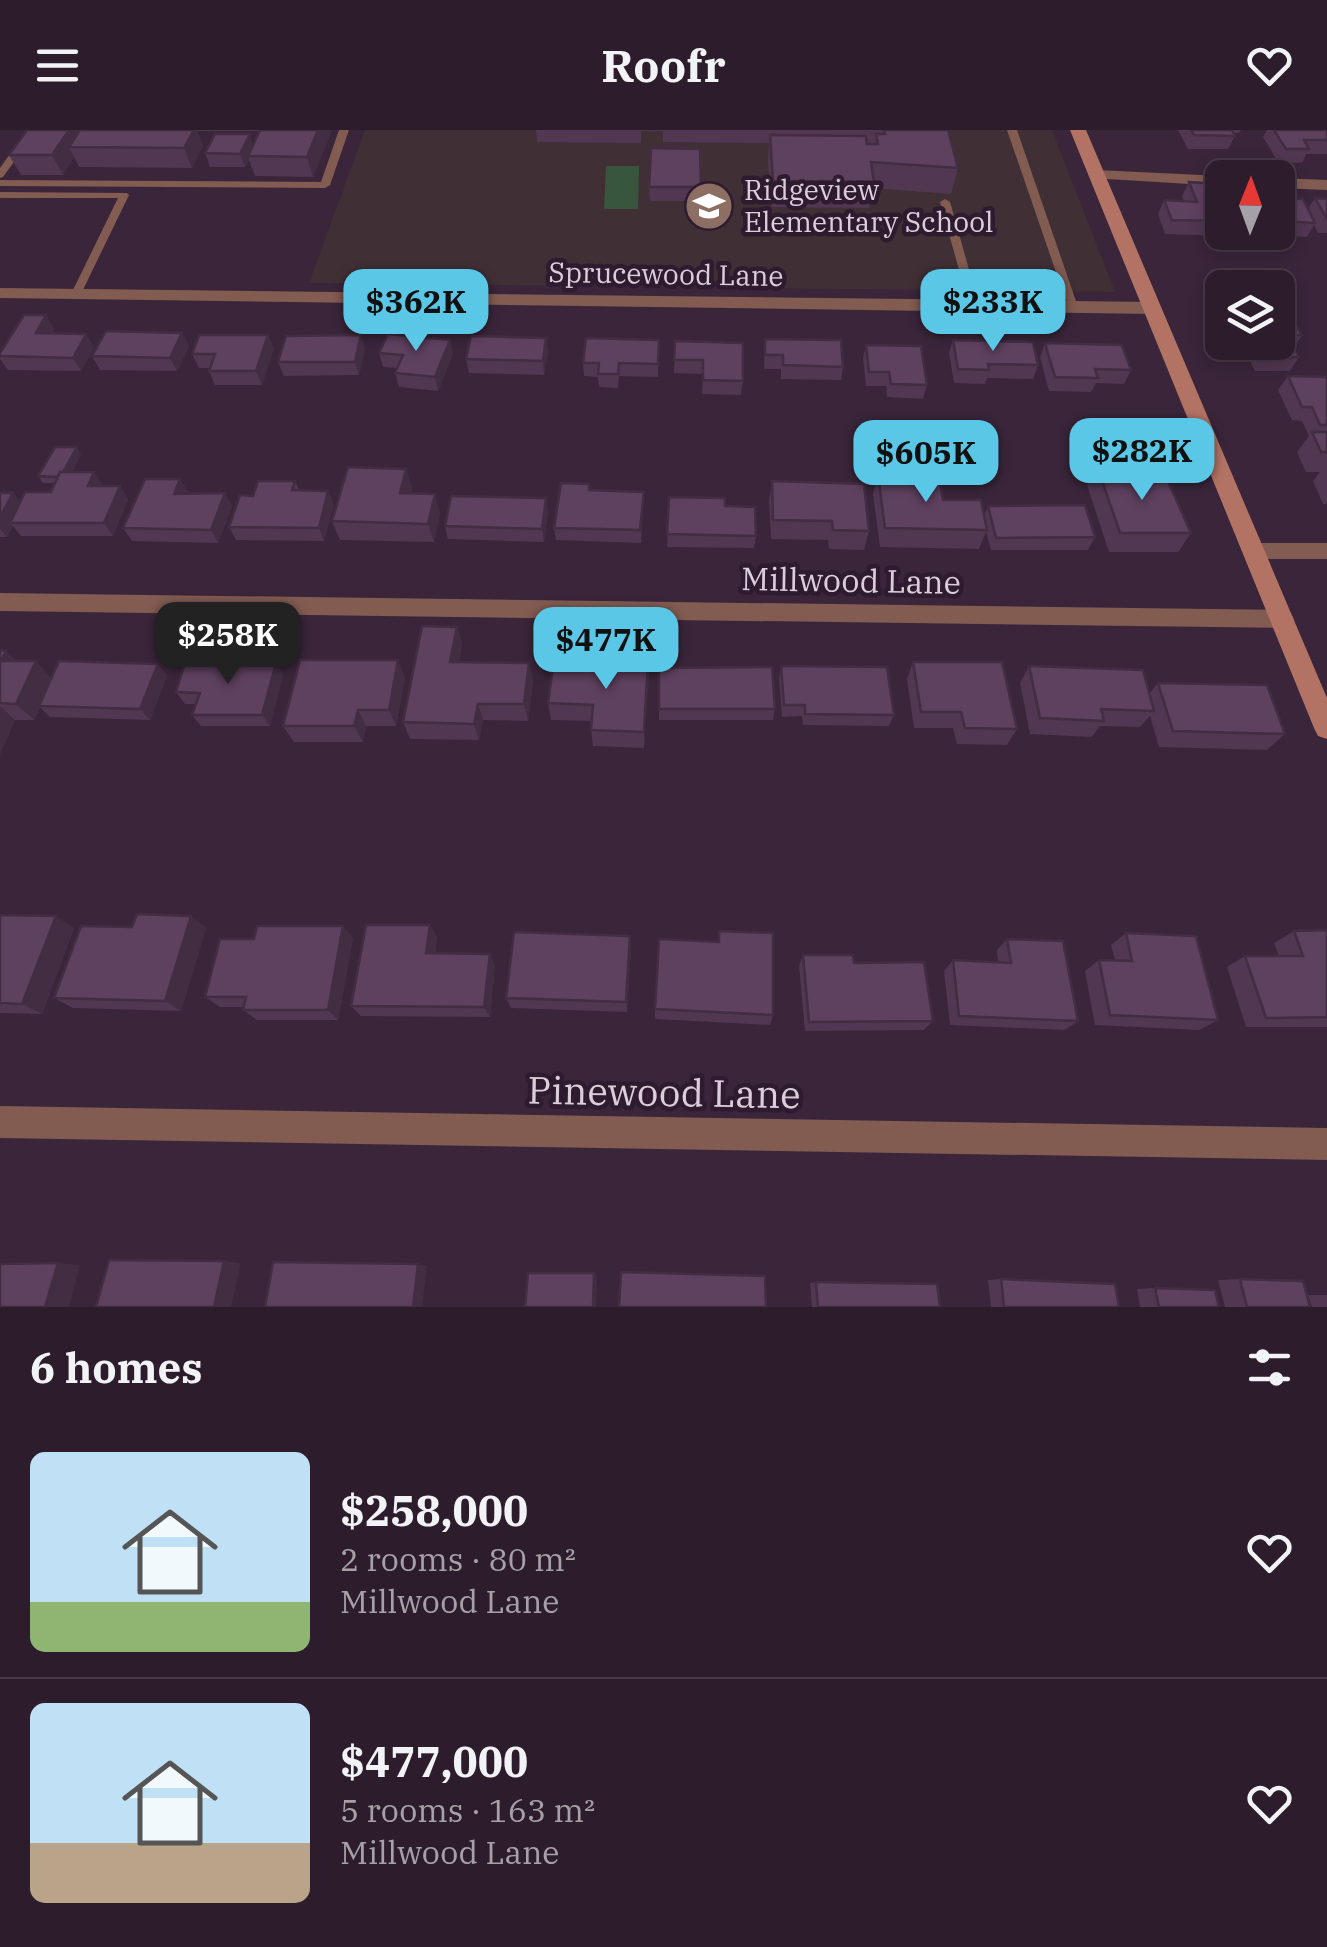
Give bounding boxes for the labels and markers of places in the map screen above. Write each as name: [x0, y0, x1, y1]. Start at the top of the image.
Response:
place label: Ridgeview Elementary School: [744, 171, 993, 240]
school or university icon: Ridgeview Elementary School: [683, 180, 735, 232]
pin: $362K: [346, 269, 486, 354]
pin: $233K: [923, 269, 1063, 354]
pin: $282K: [1072, 418, 1212, 503]
pin: $605K: [856, 420, 996, 505]
pin: $258K: [158, 602, 298, 687]
pin: $477K: [536, 607, 676, 692]

